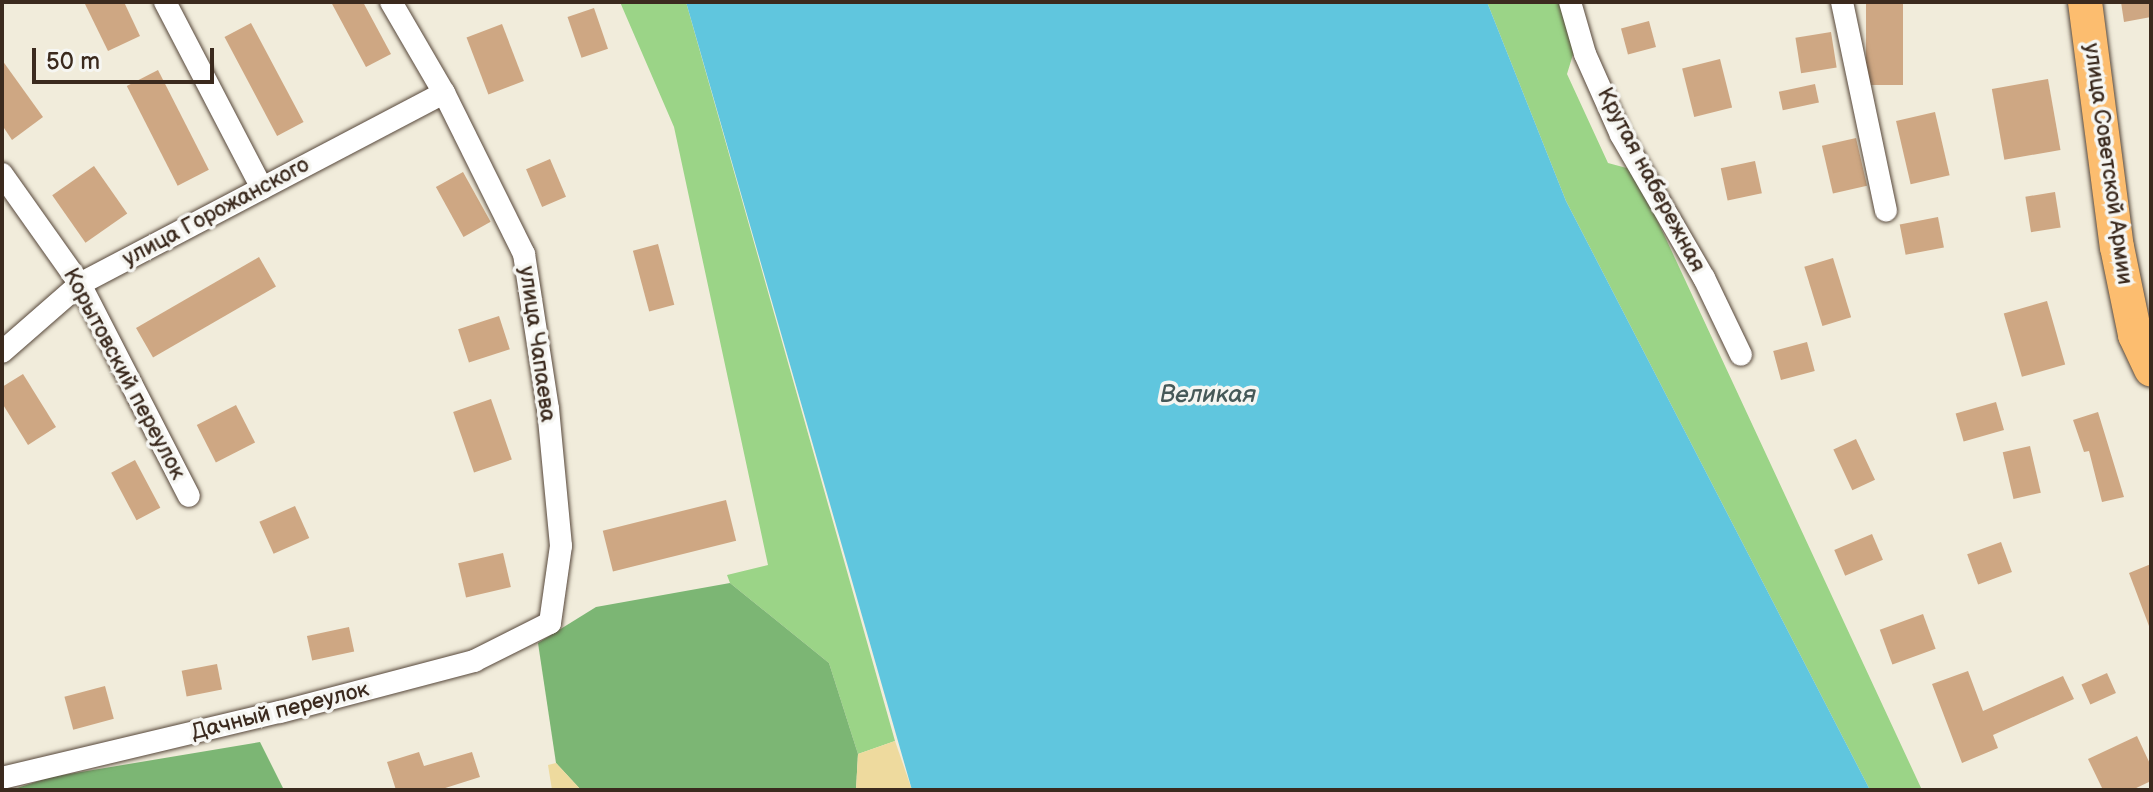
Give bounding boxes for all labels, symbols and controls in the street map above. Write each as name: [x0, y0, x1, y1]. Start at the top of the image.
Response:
scale bar: [36, 32, 218, 82]
street label: улица Советской Армии: [2078, 42, 2138, 286]
text: 50 m: [46, 47, 100, 76]
street label: Крутая набережная: [1591, 83, 1711, 277]
street label: улица Горожанского: [118, 152, 314, 272]
street label: Корытовский переулок: [57, 264, 191, 484]
street label: улица Чапаева: [513, 264, 561, 424]
water label: Великая: [1160, 381, 1256, 409]
street label: Дачный переулок: [188, 676, 372, 746]

